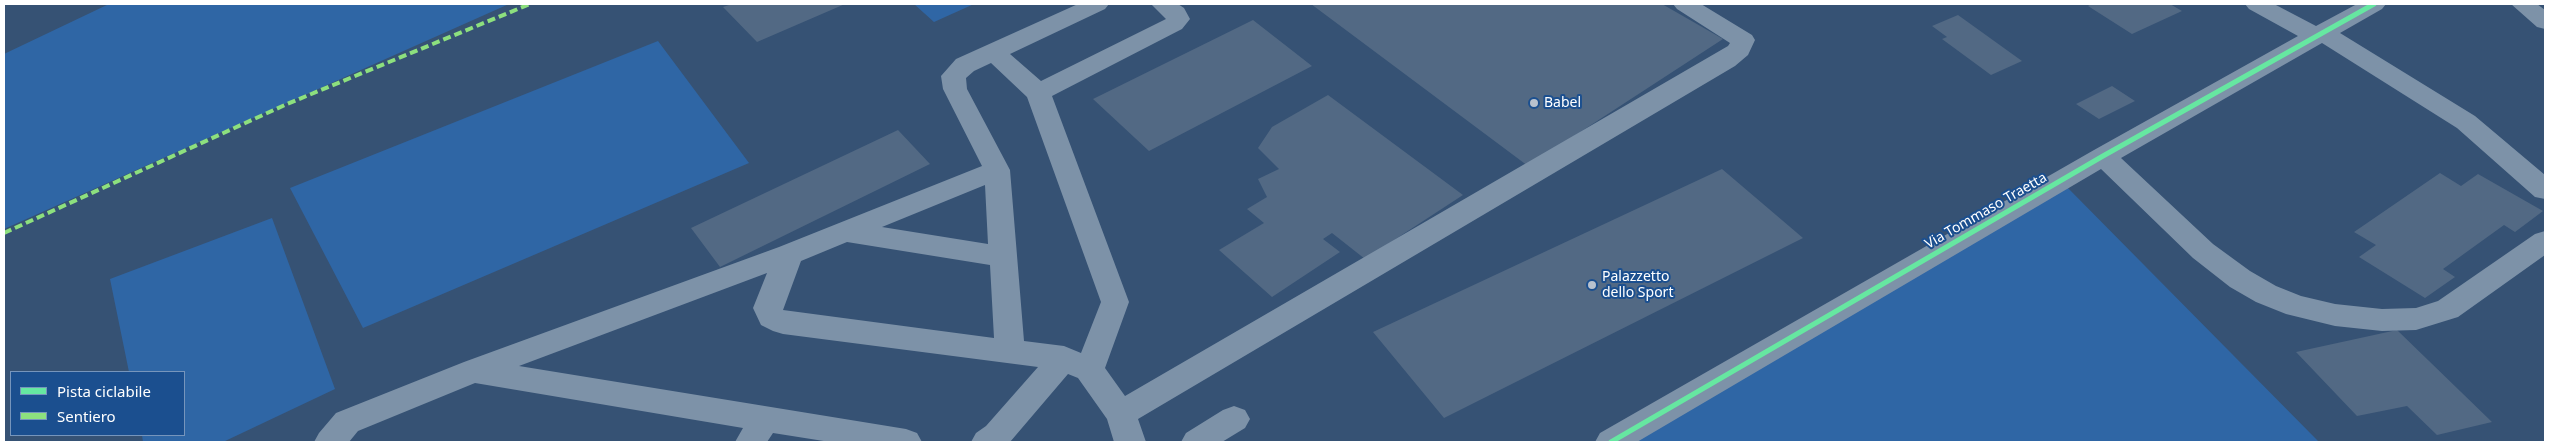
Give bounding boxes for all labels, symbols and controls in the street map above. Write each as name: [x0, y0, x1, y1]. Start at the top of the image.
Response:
place label: Babel: [1544, 95, 1581, 111]
marker: Babel: [1528, 97, 1540, 109]
street label: Via Tommaso Traetta: [1922, 169, 2050, 253]
place label: Palazzetto dello Sport: [1602, 269, 1673, 302]
marker: Palazzetto dello Sport: [1586, 279, 1598, 291]
legend: [10, 371, 185, 436]
text: Pista ciclabile: [57, 381, 151, 401]
text: Sentiero: [57, 406, 116, 426]

